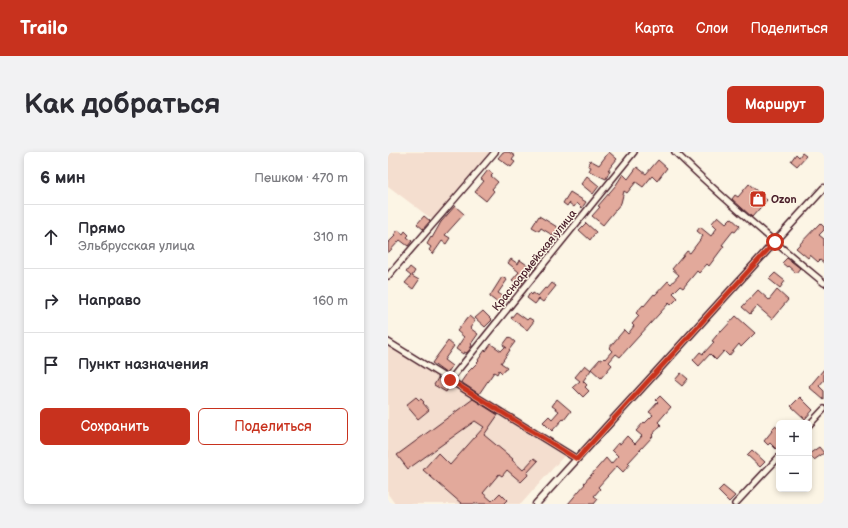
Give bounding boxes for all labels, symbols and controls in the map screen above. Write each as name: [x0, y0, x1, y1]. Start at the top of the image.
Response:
text: Trailo: [20, 17, 68, 40]
text: Карта: [634, 20, 674, 37]
text: Слои: [696, 20, 728, 37]
text: Поделиться: [750, 20, 828, 37]
button: Маршрут: [727, 86, 824, 123]
text: Как добраться: [24, 88, 221, 121]
text: 6 мин: [40, 168, 86, 188]
text: Пешком · 470 m: [254, 170, 348, 186]
shop icon: Ozon: [748, 189, 768, 209]
place label: Ozon: [771, 193, 797, 206]
street label: Красноармейская улица: [489, 207, 580, 314]
text: Прямо: [78, 219, 125, 238]
icon: ahead: [40, 226, 62, 248]
text: 310 m: [313, 229, 348, 245]
route start: [766, 233, 784, 251]
text: Эльбрусская улица: [78, 238, 195, 254]
icon: right: [40, 290, 62, 312]
text: Направо: [78, 291, 141, 310]
text: 160 m: [313, 293, 348, 309]
icon: arrive: [40, 354, 62, 376]
text: Пункт назначения: [78, 355, 209, 374]
route end: [441, 371, 459, 389]
button: Сохранить: [40, 408, 190, 445]
button: Поделиться: [198, 408, 348, 445]
map controls: [776, 420, 812, 492]
button: +: [776, 420, 812, 456]
button: −: [776, 456, 812, 492]

